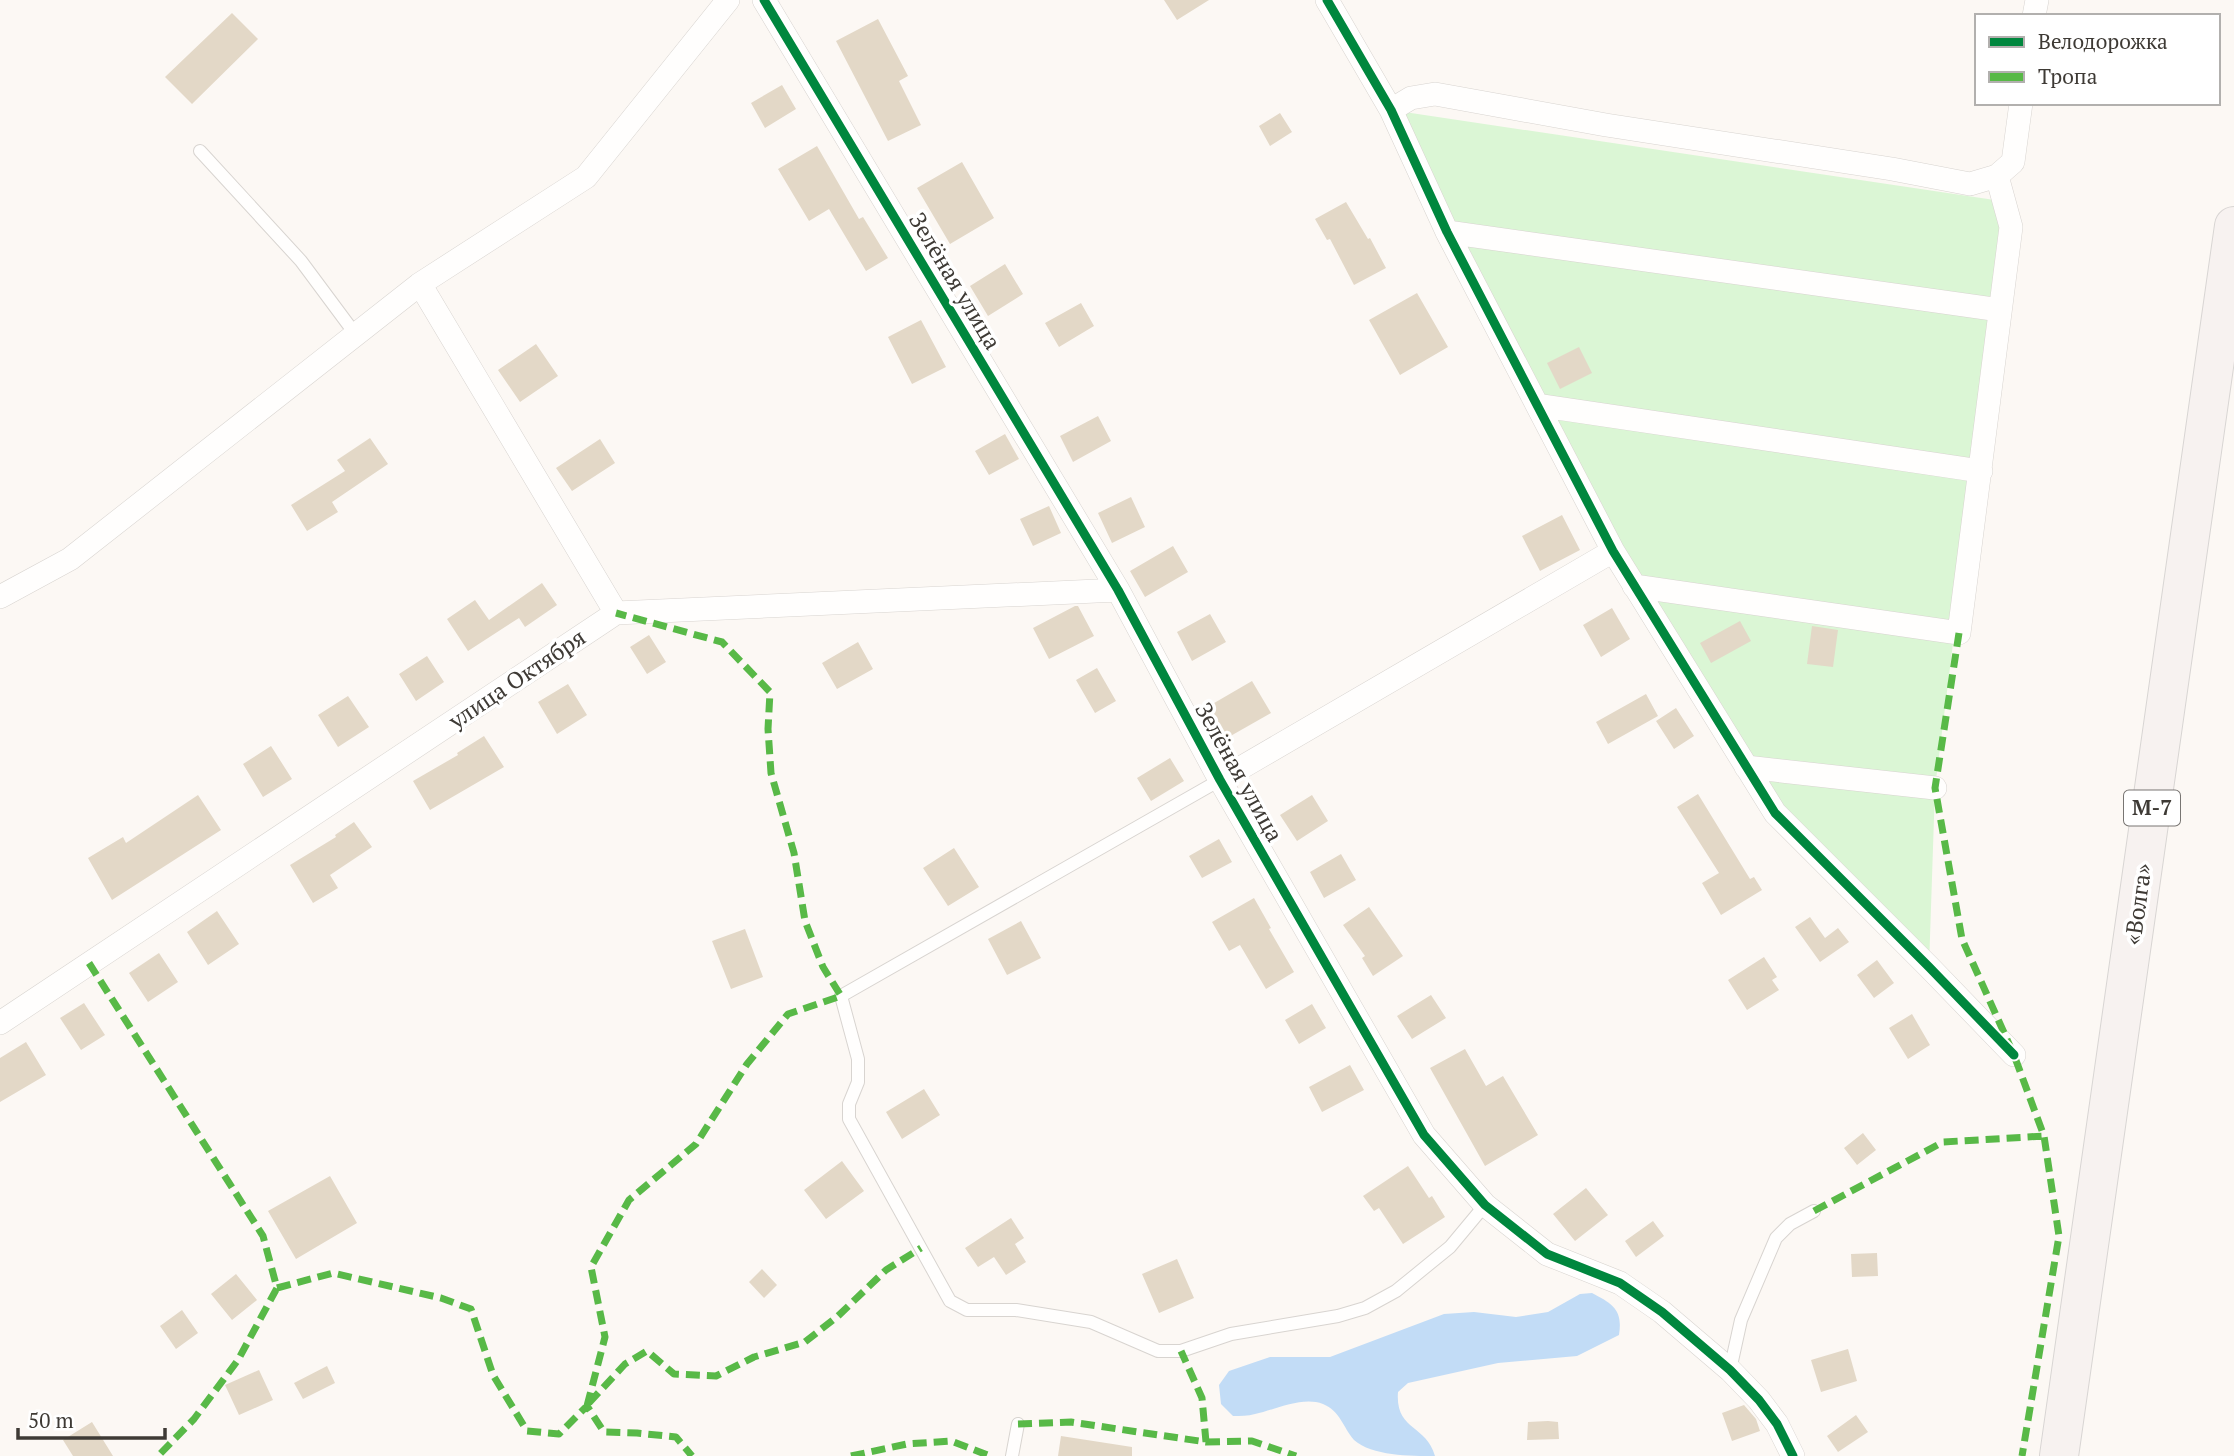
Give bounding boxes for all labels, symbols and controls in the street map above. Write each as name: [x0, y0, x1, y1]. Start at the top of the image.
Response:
legend: [1975, 14, 2220, 105]
text: Велодорожка: [2038, 27, 2168, 55]
text: Тропа: [2038, 62, 2098, 90]
street label: Зелёная улица: [902, 206, 1009, 355]
street label: улица Октября: [441, 621, 591, 736]
street label: Зелёная улица: [1188, 697, 1291, 847]
road number: М-7: [2124, 790, 2180, 826]
street label: «Волга»: [2116, 861, 2159, 947]
scale bar: [18, 1396, 164, 1440]
text: 50 m: [28, 1406, 74, 1434]

